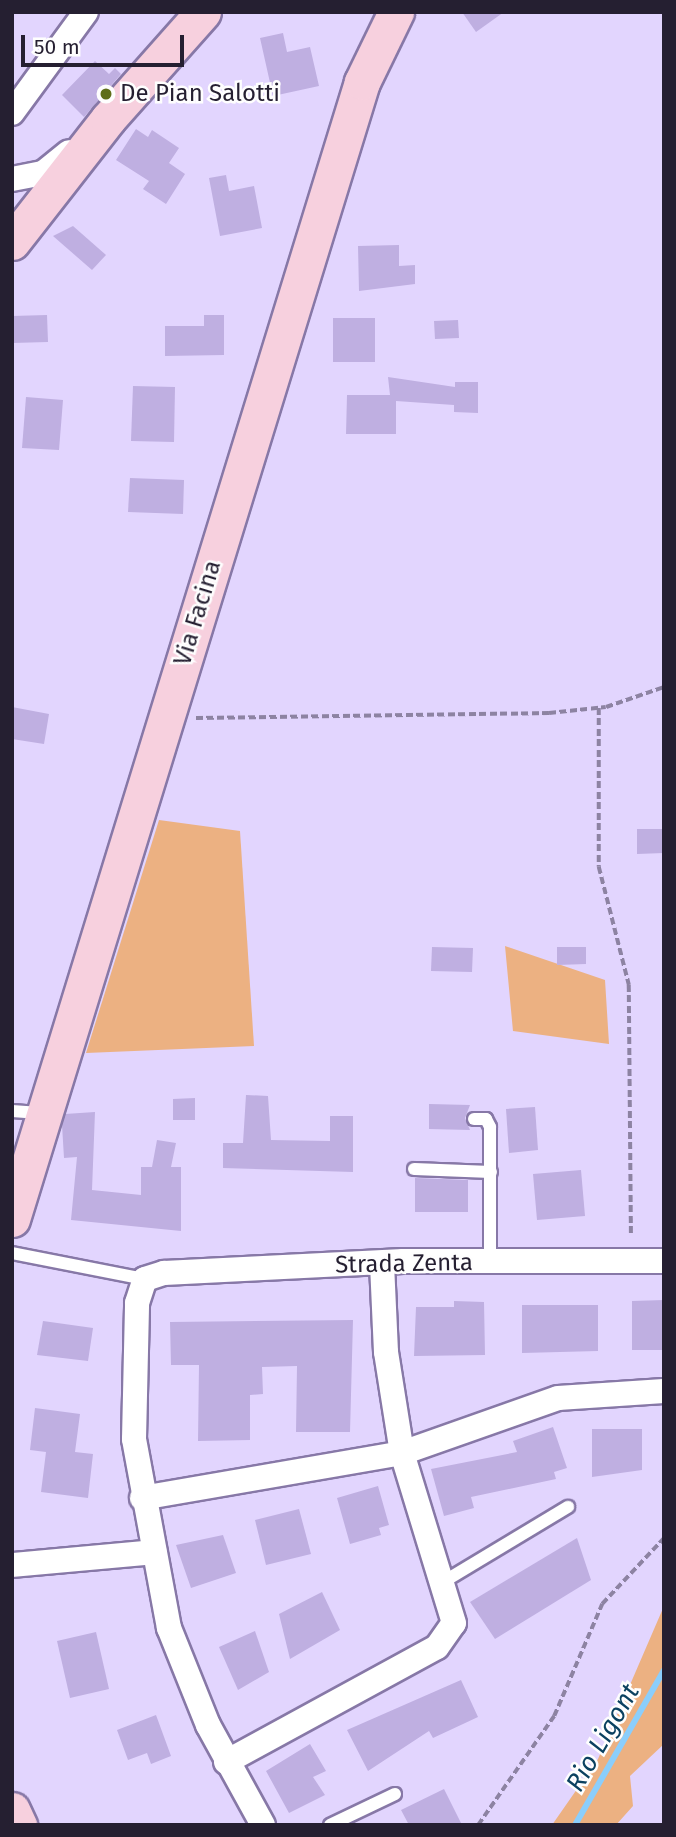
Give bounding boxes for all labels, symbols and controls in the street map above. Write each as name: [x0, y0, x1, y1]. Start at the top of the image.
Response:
scale bar: [24, 21, 187, 65]
text: 50 m: [34, 34, 80, 60]
place label: De Pian Salotti: [120, 80, 280, 108]
marker: De Pian Salotti: [98, 86, 114, 102]
street label: Via Facina: [168, 557, 228, 669]
street label: Strada Zenta: [335, 1248, 473, 1280]
water label: Rio Ligont: [560, 1679, 646, 1797]

